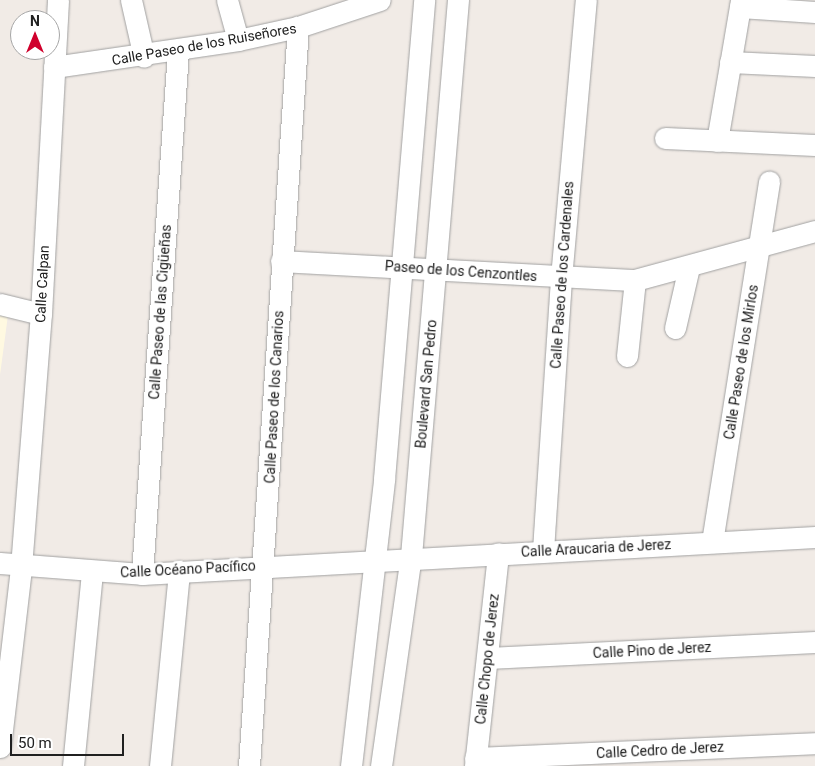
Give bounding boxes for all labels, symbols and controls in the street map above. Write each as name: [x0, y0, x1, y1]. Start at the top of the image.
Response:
north arrow: [10, 10, 60, 60]
text: N: [30, 13, 40, 29]
street label: Calle Paseo de los Ruiseñores: [110, 19, 298, 69]
street label: Calle Paseo de los Cardenales: [547, 181, 577, 369]
street label: Calle Paseo de las Cigüeñas: [145, 224, 175, 400]
street label: Calle Calpan: [32, 245, 52, 323]
street label: Paseo de los Cenzontles: [384, 257, 538, 285]
street label: Calle Paseo de los Mirlos: [720, 283, 762, 441]
street label: Calle Paseo de los Canarios: [261, 310, 287, 484]
street label: Boulevard San Pedro: [412, 319, 440, 449]
street label: Calle Araucaria de Jerez: [520, 536, 672, 560]
street label: Calle Océano Pacífico: [120, 557, 256, 581]
street label: Calle Chopo de Jerez: [472, 593, 502, 725]
street label: Calle Pino de Jerez: [592, 639, 712, 661]
scale bar: [12, 724, 126, 756]
text: 50 m: [18, 734, 52, 752]
street label: Calle Cedro de Jerez: [596, 738, 724, 762]

